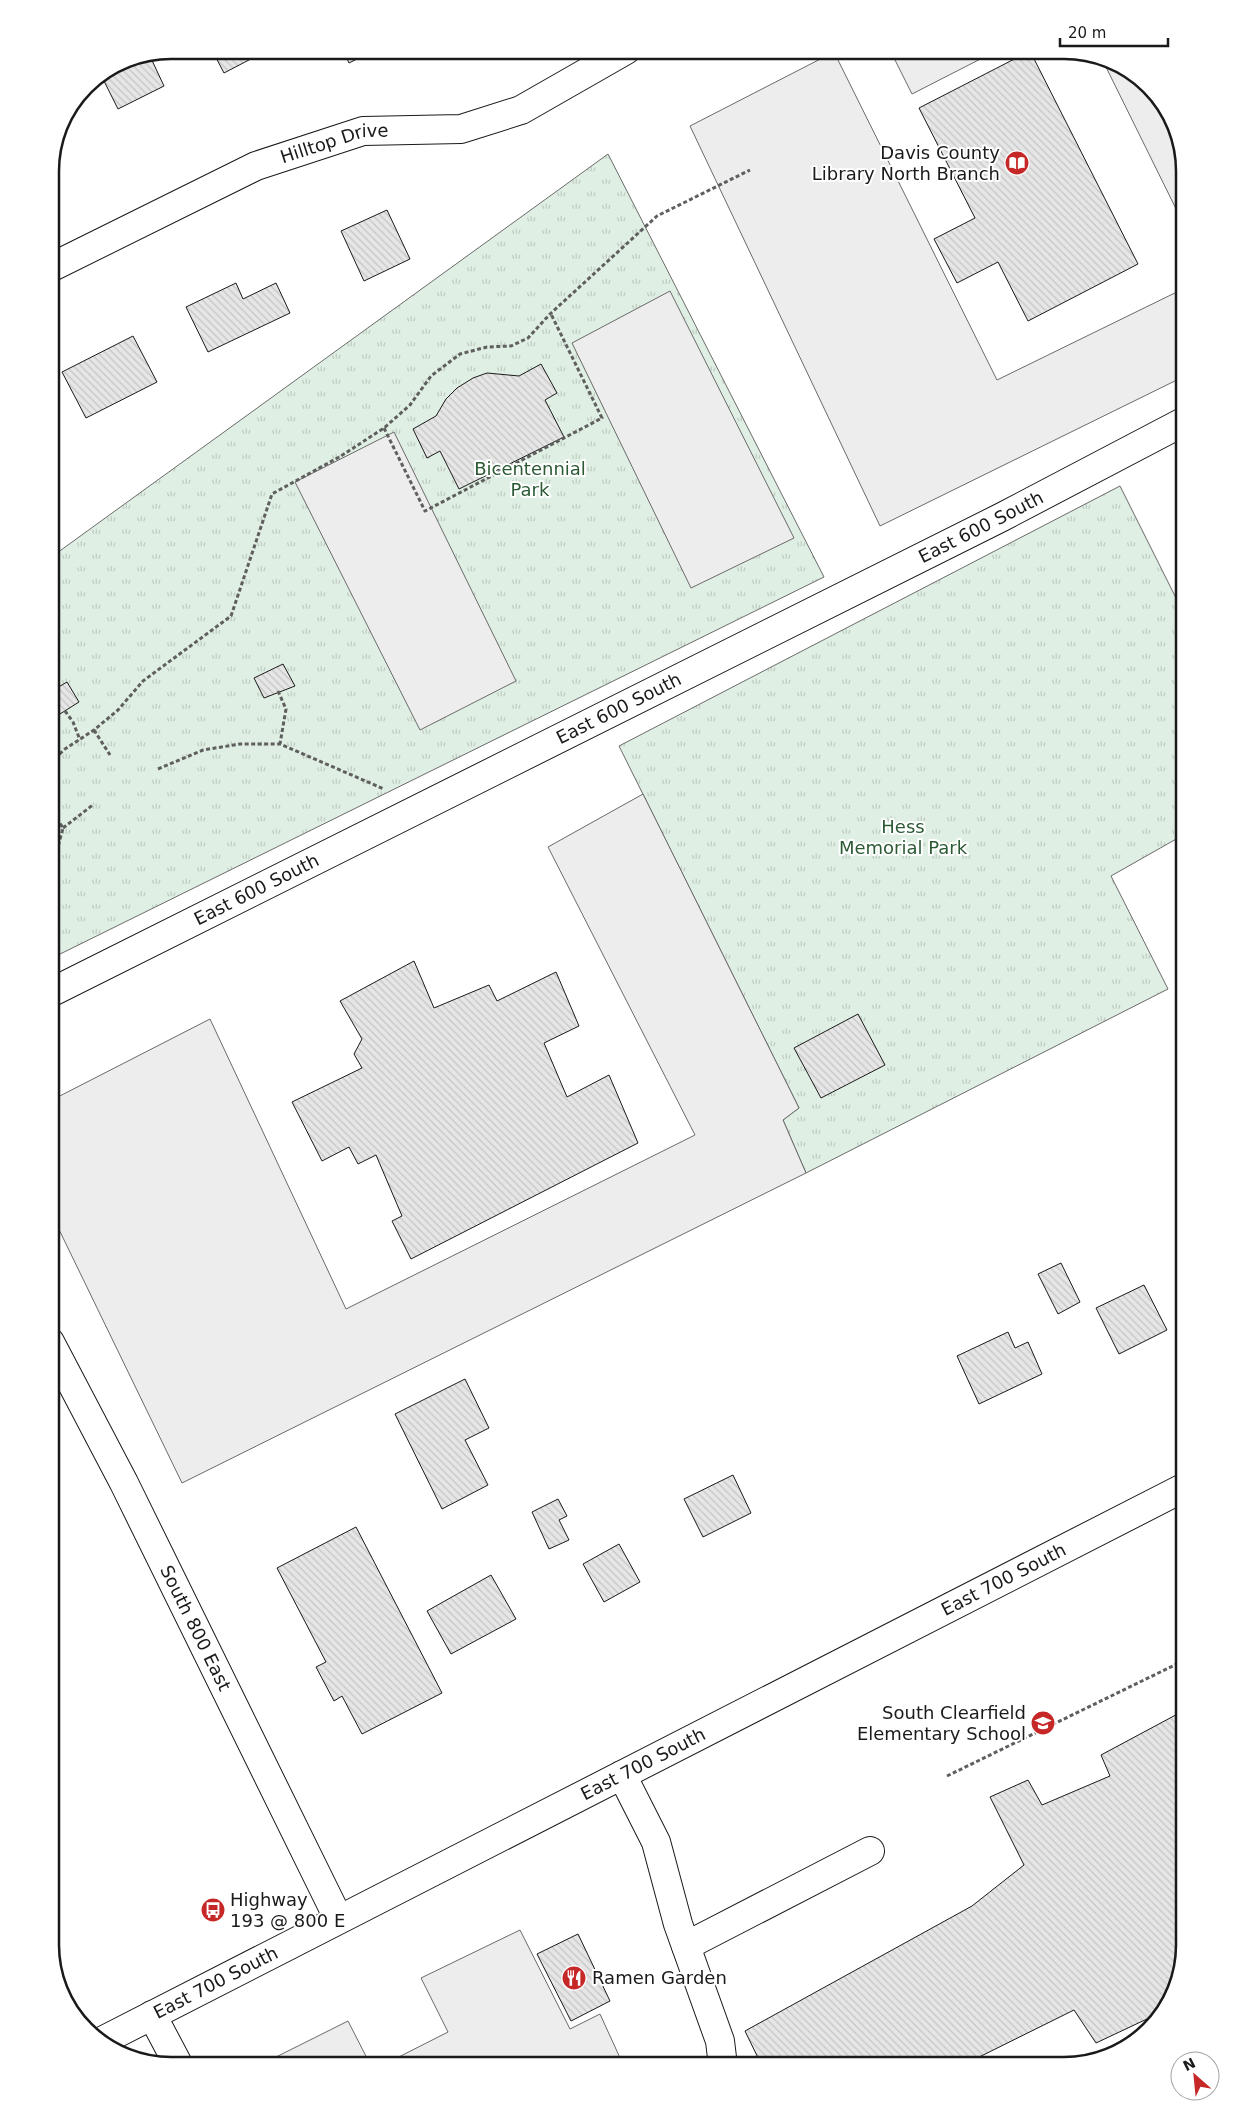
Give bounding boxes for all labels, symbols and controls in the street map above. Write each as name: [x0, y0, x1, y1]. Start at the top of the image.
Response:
scale bar: [1060, 15, 1168, 47]
text: 20 m: [1068, 24, 1106, 42]
street label: Hilltop Drive: [277, 119, 389, 167]
place label: Davis County Library North Branch: [812, 142, 1000, 184]
library icon: Davis County Library North Branch: [1004, 150, 1030, 176]
park label: Bicentennial Park: [474, 458, 586, 500]
street label: East 600 South: [915, 486, 1047, 567]
street label: East 600 South: [553, 668, 685, 748]
park label: Hess Memorial Park: [839, 816, 968, 858]
street label: East 600 South: [190, 849, 322, 929]
street label: East 700 South: [938, 1539, 1069, 1620]
street label: South 800 East: [156, 1562, 236, 1694]
place label: South Clearfield Elementary School: [857, 1702, 1026, 1744]
school or university icon: South Clearfield Elementary School: [1030, 1710, 1056, 1736]
street label: East 700 South: [577, 1723, 709, 1804]
place label: Highway 193 @ 800 E: [230, 1889, 345, 1931]
bus stop icon: Highway 193 @ 800 E: [200, 1897, 226, 1923]
street label: East 700 South: [150, 1942, 281, 2023]
restaurant icon: Ramen Garden: [561, 1965, 587, 1991]
place label: Ramen Garden: [592, 1967, 727, 1988]
north arrow: [1170, 2051, 1220, 2101]
text: N: [1180, 2055, 1198, 2074]

